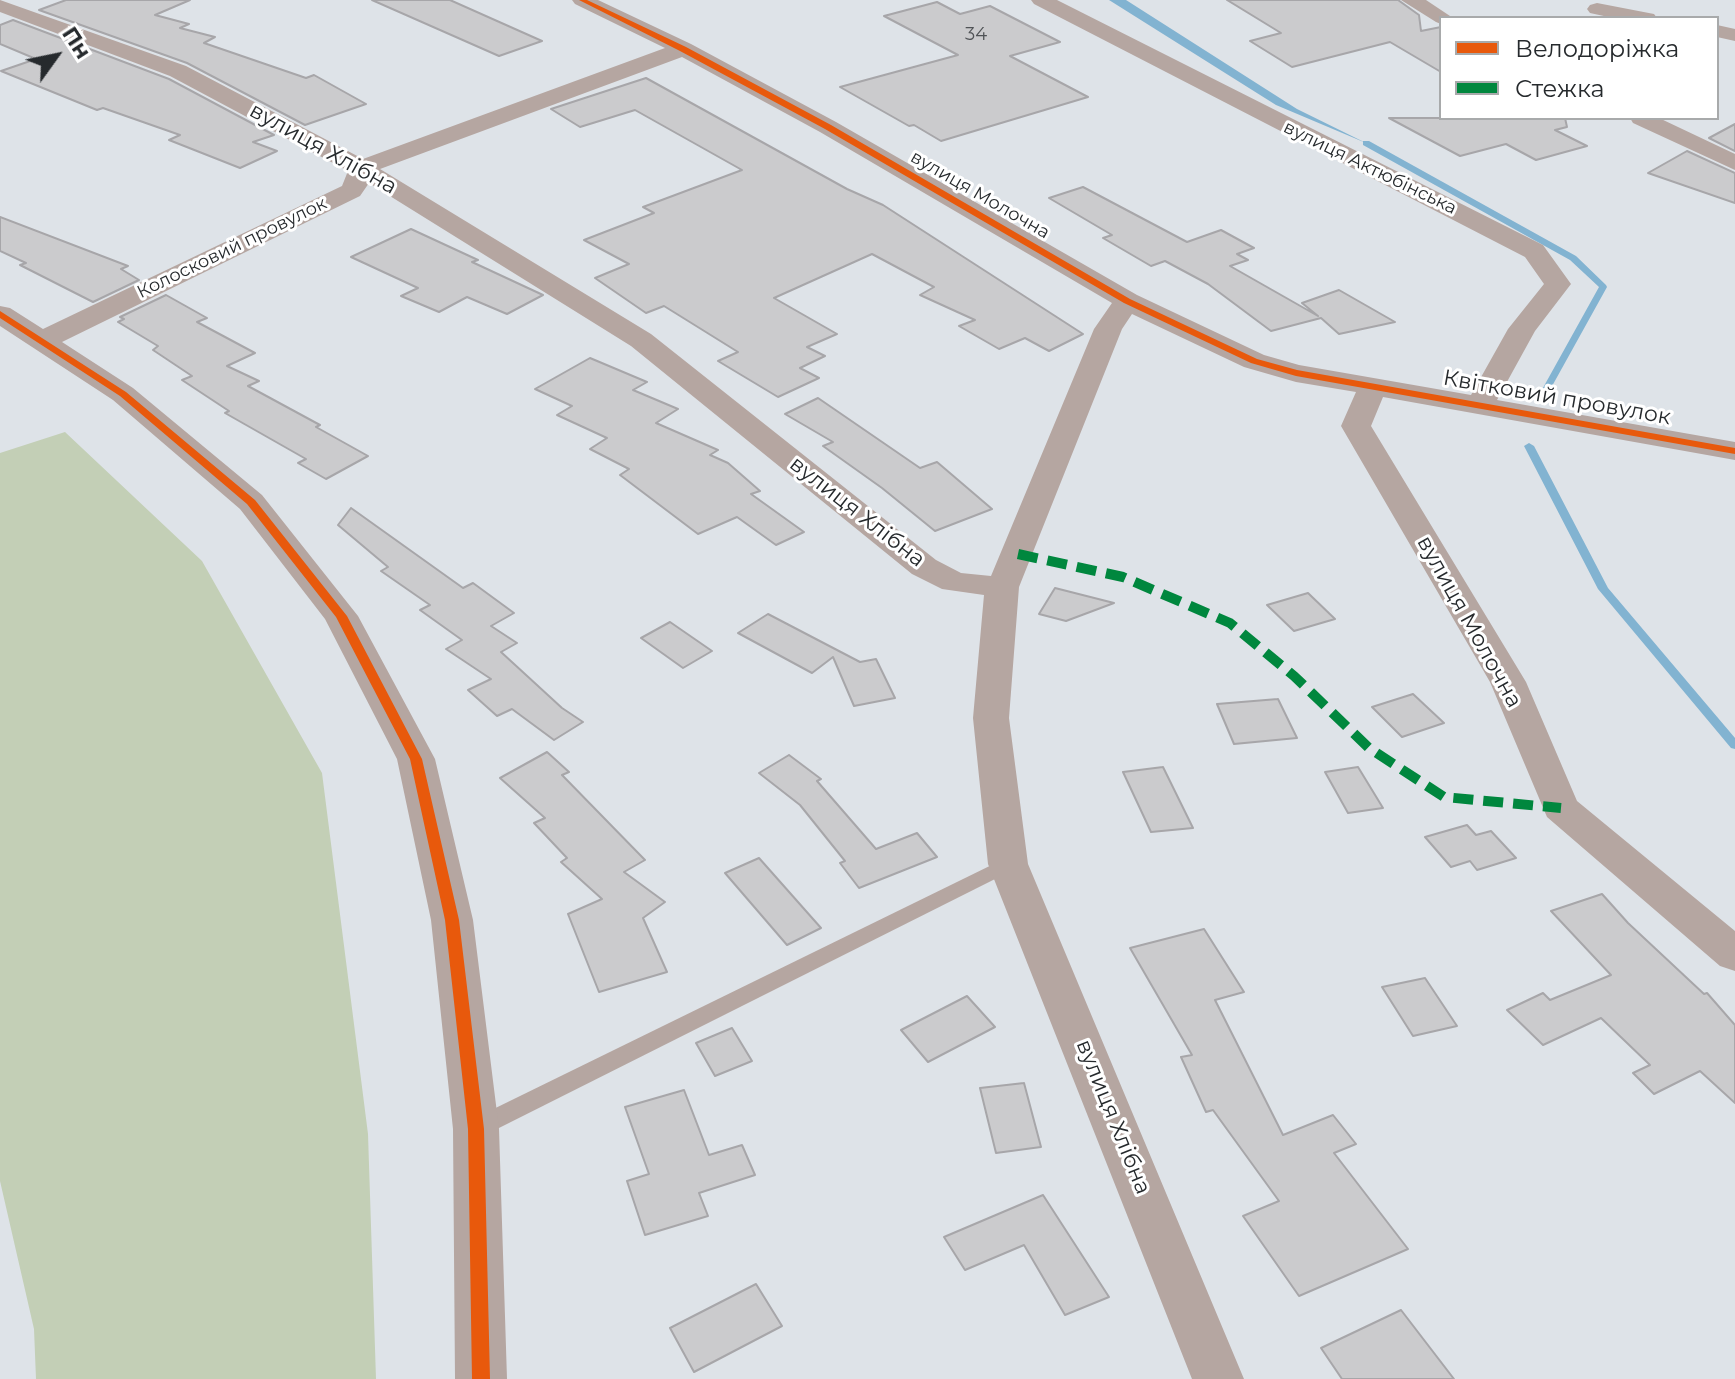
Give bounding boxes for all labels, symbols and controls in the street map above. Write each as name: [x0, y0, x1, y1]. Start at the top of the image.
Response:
north arrow: [16, 16, 96, 96]
legend: [1439, 16, 1719, 120]
text: Пн: [56, 21, 97, 64]
house number: 34: [965, 24, 987, 46]
text: Велодоріжка: [1515, 34, 1679, 63]
text: Стежка: [1515, 74, 1605, 103]
street label: вулиця Хлібна: [245, 98, 401, 200]
street label: вулиця Актюбінська: [1280, 117, 1460, 219]
street label: вулиця Молочна: [907, 146, 1053, 244]
street label: Колосковий провулок: [134, 193, 330, 303]
street label: Квітковий провулок: [1441, 365, 1673, 431]
street label: вулиця Хлібна: [784, 451, 930, 573]
street label: вулиця Молочна: [1411, 532, 1527, 712]
street label: вулиця Хлібна: [1070, 1036, 1156, 1198]

